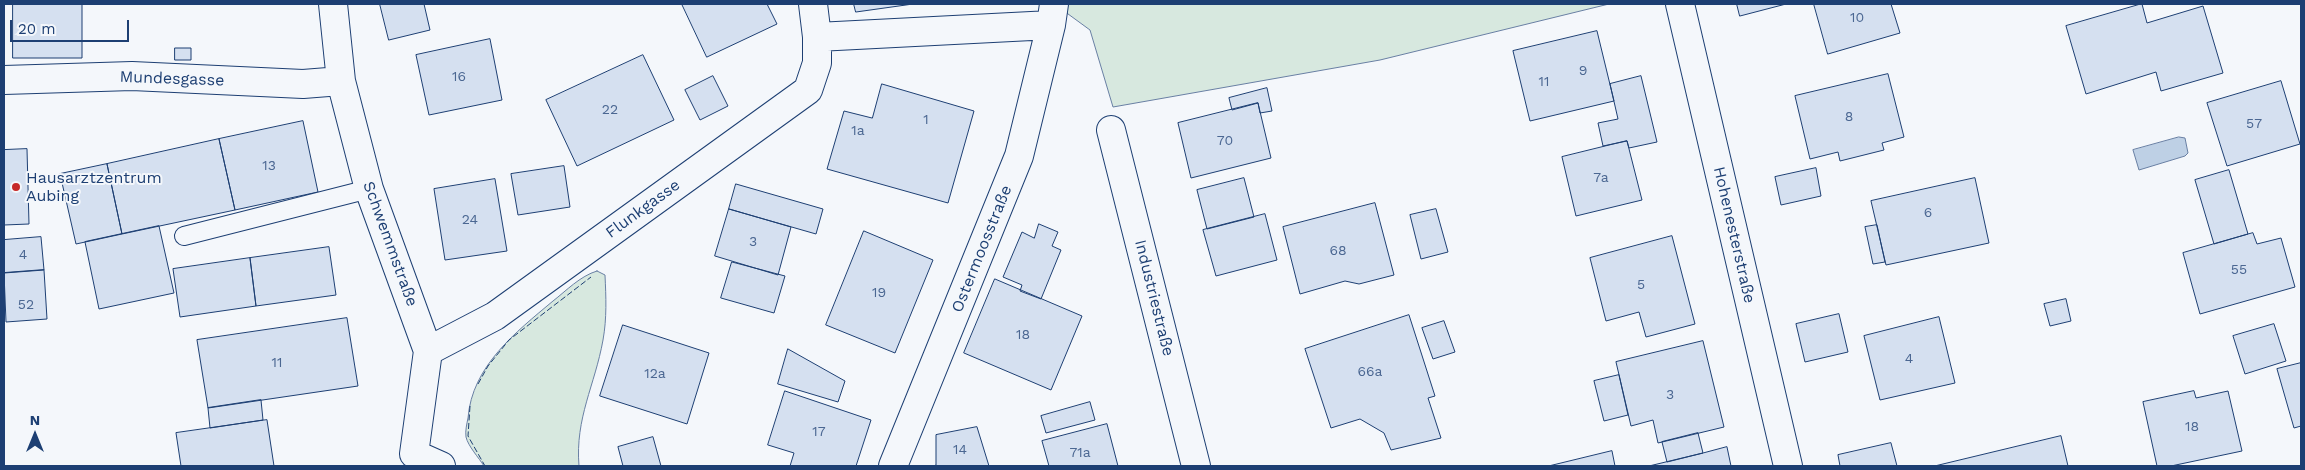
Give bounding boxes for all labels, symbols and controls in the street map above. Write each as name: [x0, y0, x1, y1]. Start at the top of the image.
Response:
scale bar: [12, 10, 131, 42]
house number: 10: [1850, 10, 1864, 26]
text: 20 m: [18, 20, 56, 38]
house number: 9: [1579, 63, 1587, 79]
street label: Mundesgasse: [119, 68, 225, 90]
house number: 16: [452, 69, 466, 85]
house number: 11: [1539, 74, 1549, 90]
house number: 22: [602, 102, 618, 118]
house number: 8: [1845, 109, 1853, 125]
house number: 1: [923, 112, 929, 128]
house number: 57: [2246, 116, 2262, 132]
house number: 1a: [851, 123, 865, 139]
house number: 70: [1217, 133, 1233, 149]
house number: 13: [262, 158, 276, 174]
street label: Hohenesterstraße: [1709, 165, 1759, 305]
place label: Hausarztzentrum Aubing: [26, 168, 162, 206]
house number: 7a: [1593, 170, 1609, 186]
street label: Flunkgasse: [602, 176, 684, 242]
street label: Schwemmstraße: [359, 179, 421, 309]
marker: Hausarztzentrum Aubing: [10, 181, 22, 193]
street label: Ostermoosstraße: [948, 183, 1016, 315]
house number: 6: [1924, 205, 1932, 221]
house number: 24: [462, 212, 478, 228]
house number: 3: [749, 234, 757, 250]
street label: Industriestraße: [1130, 238, 1178, 358]
house number: 68: [1329, 243, 1347, 259]
house number: 4: [19, 247, 27, 263]
house number: 55: [2231, 262, 2247, 278]
house number: 5: [1637, 277, 1645, 293]
house number: 19: [872, 285, 886, 301]
house number: 52: [18, 297, 34, 313]
house number: 18: [1016, 327, 1030, 343]
house number: 4: [1905, 351, 1913, 367]
house number: 11: [272, 355, 282, 371]
house number: 66a: [1358, 364, 1382, 380]
house number: 12a: [644, 366, 666, 382]
house number: 3: [1666, 387, 1674, 403]
north arrow: [10, 410, 60, 460]
text: N: [30, 412, 40, 428]
house number: 18: [2185, 419, 2199, 435]
house number: 17: [812, 424, 826, 440]
house number: 14: [953, 442, 967, 458]
house number: 71a: [1069, 445, 1091, 461]

